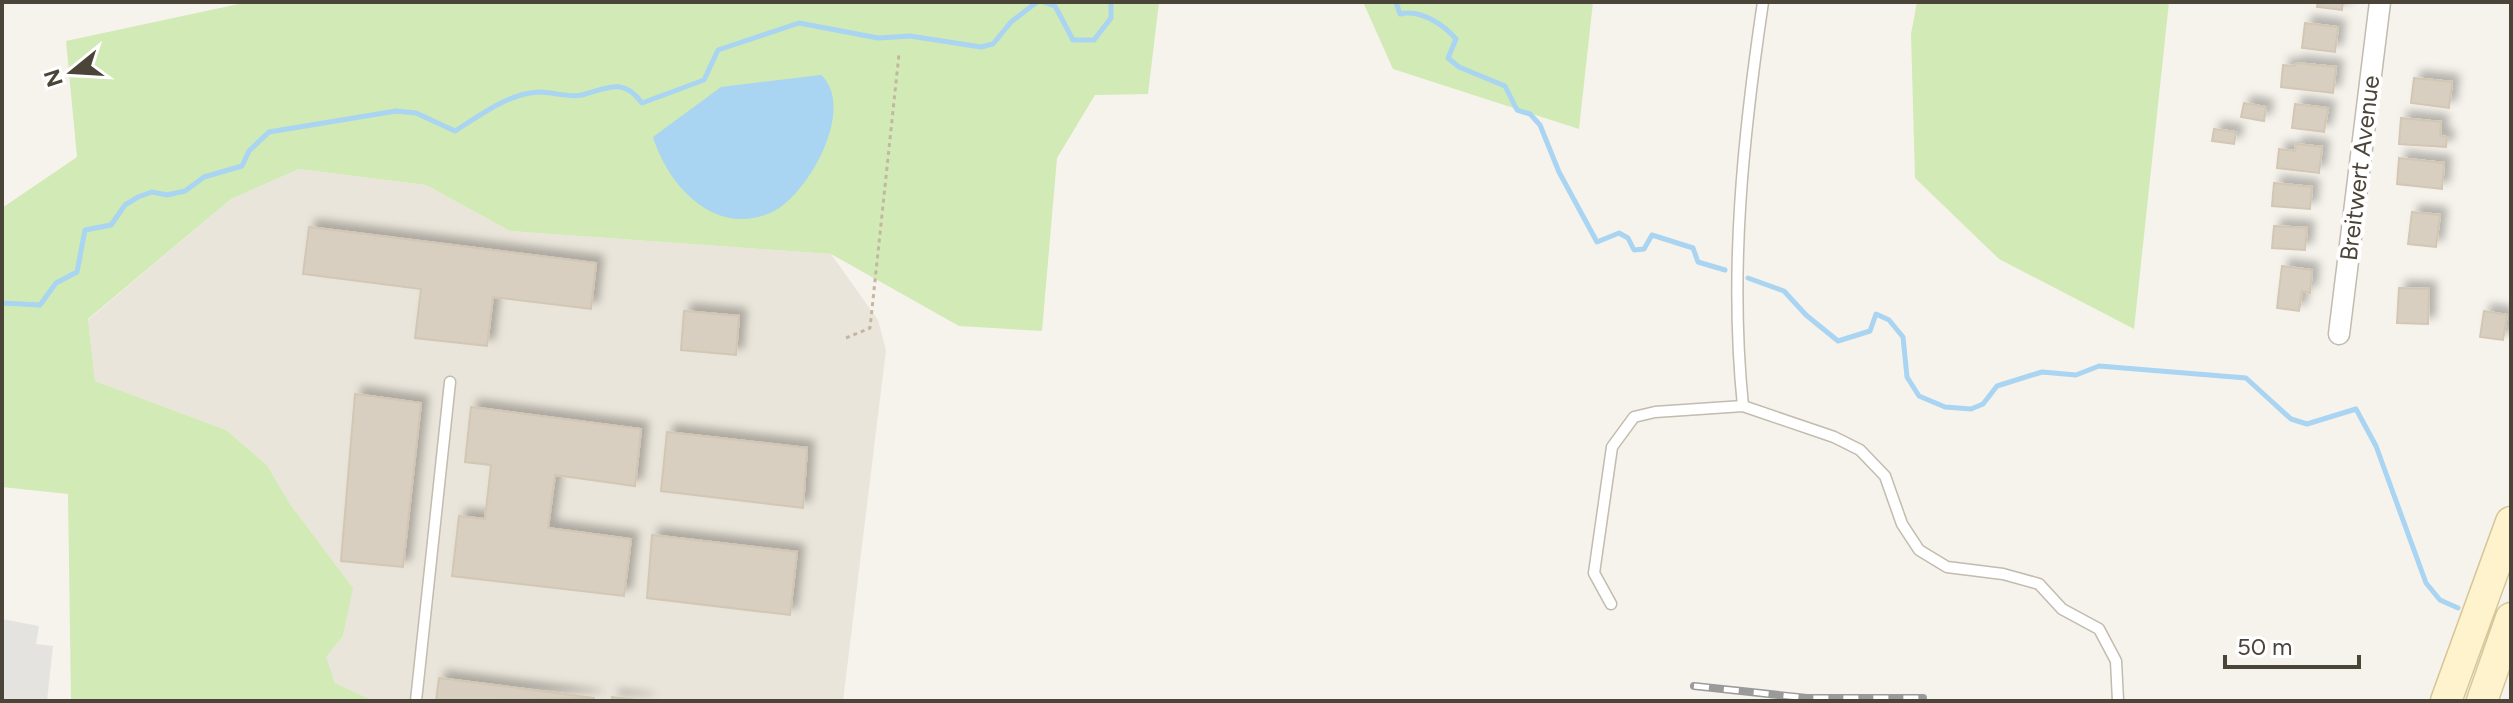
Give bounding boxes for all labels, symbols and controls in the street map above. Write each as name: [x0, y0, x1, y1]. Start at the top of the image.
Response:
north arrow: [32, 32, 112, 112]
text: N: [38, 66, 69, 90]
street label: Breitwert Avenue: [2334, 74, 2385, 262]
scale bar: [2225, 619, 2359, 669]
text: 50 m: [2237, 632, 2293, 661]

